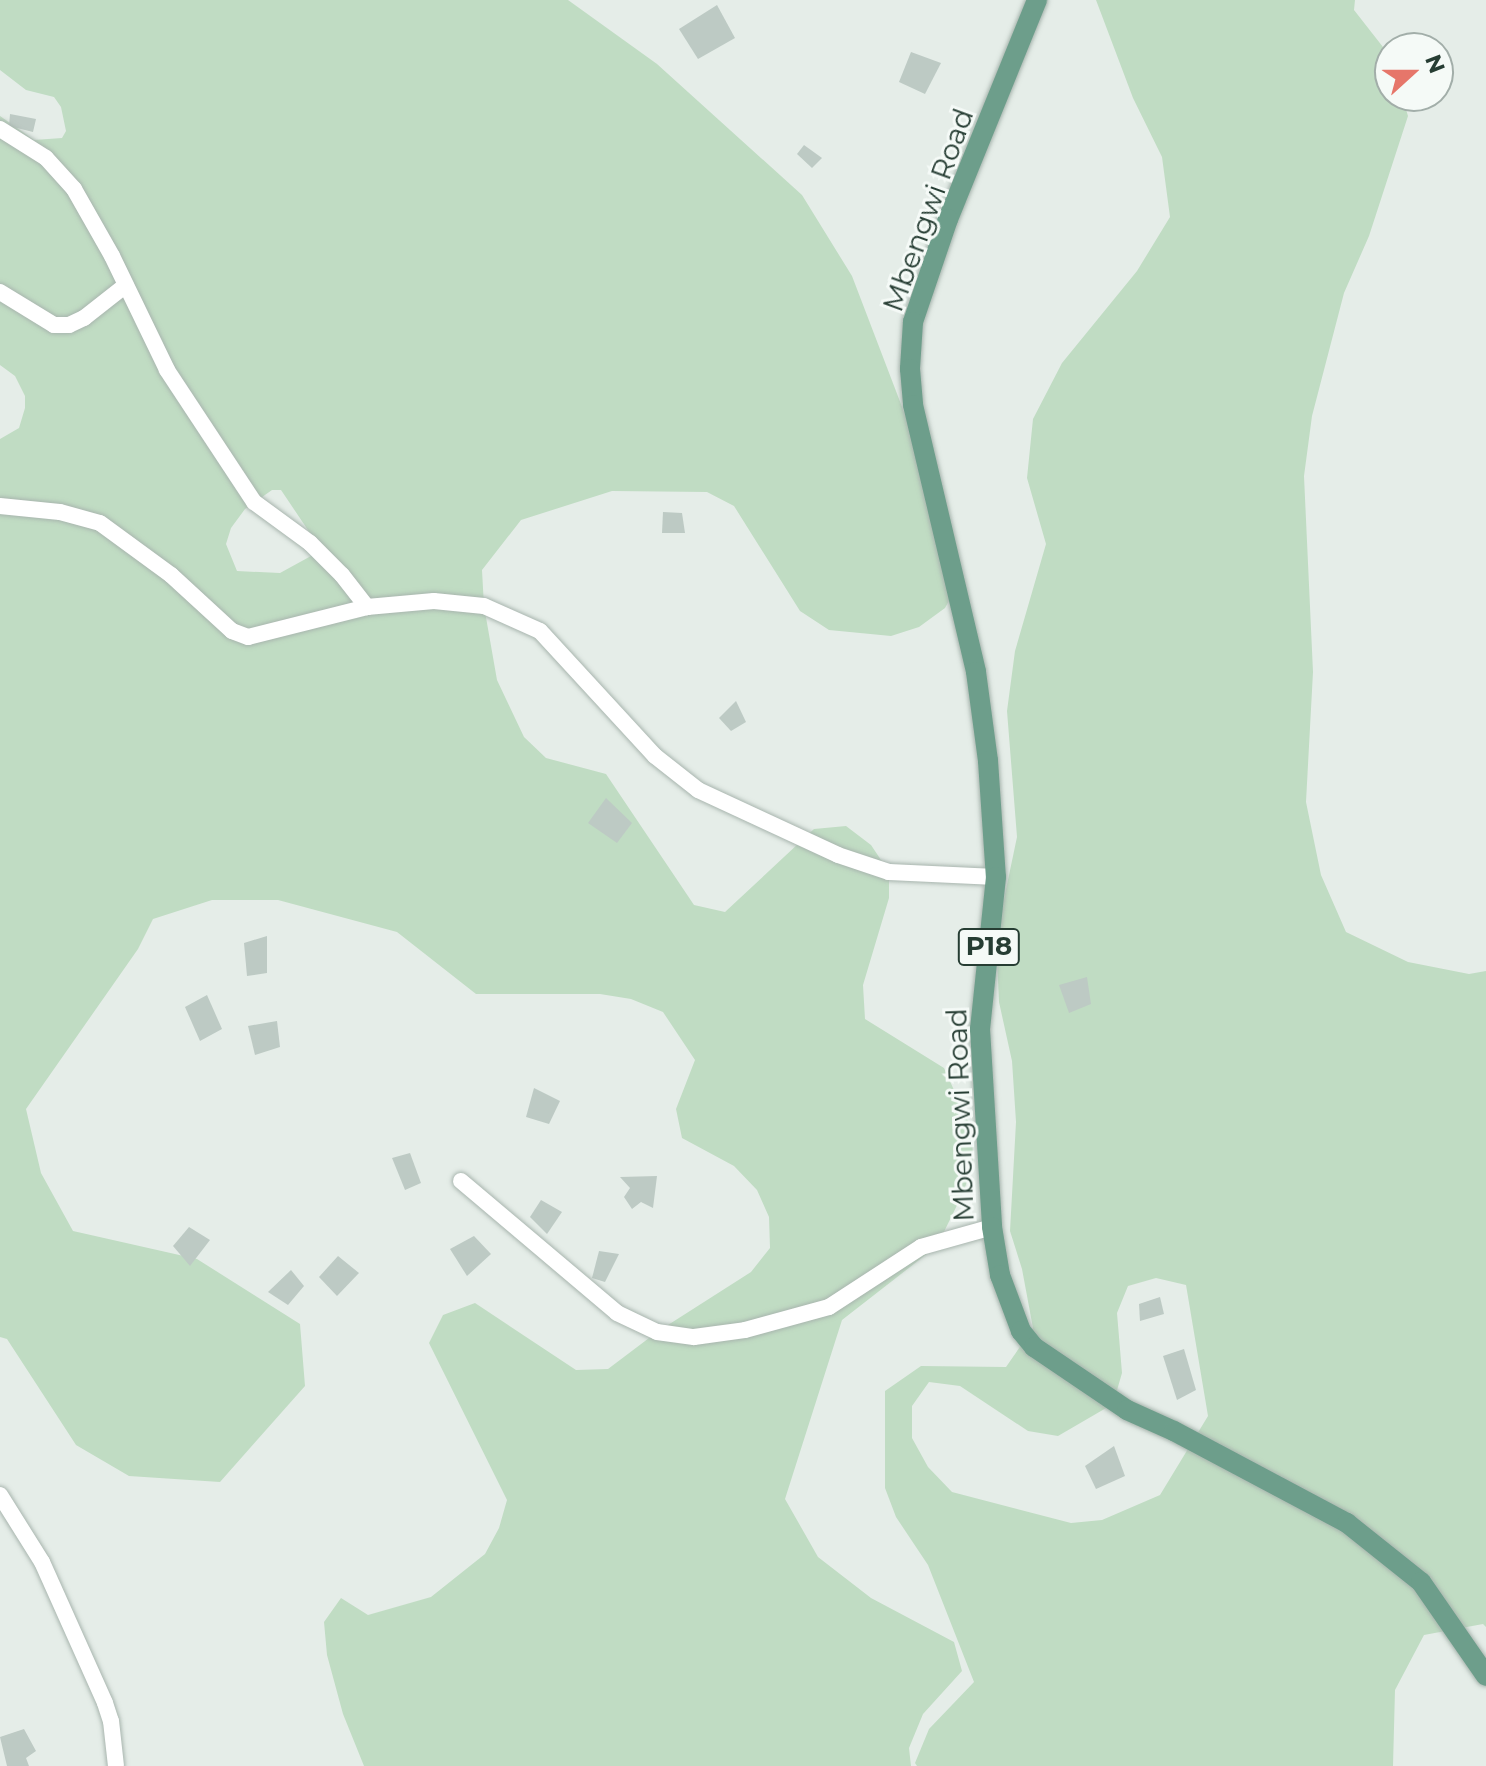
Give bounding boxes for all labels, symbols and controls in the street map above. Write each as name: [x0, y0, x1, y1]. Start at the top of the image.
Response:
north arrow: [1374, 32, 1454, 112]
text: N: [1419, 51, 1451, 77]
street label: Mbengwi Road: [876, 104, 980, 316]
road number: P18: [957, 925, 1021, 969]
street label: Mbengwi Road: [939, 1008, 981, 1222]

